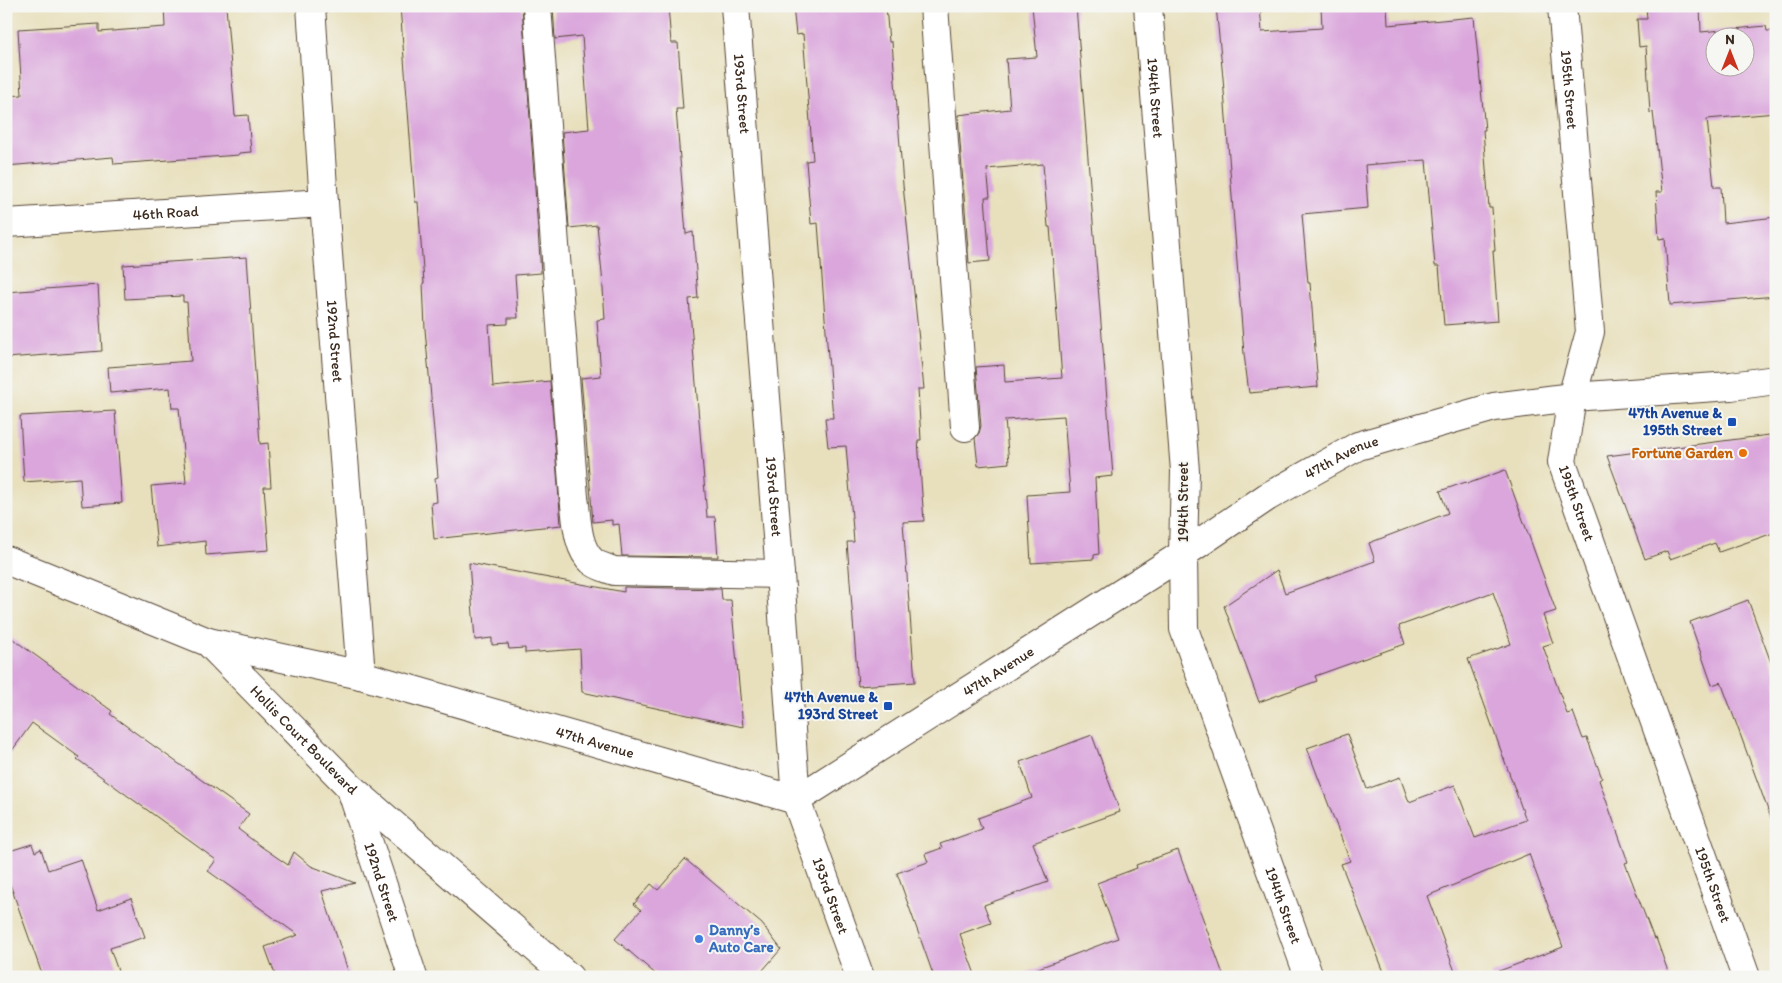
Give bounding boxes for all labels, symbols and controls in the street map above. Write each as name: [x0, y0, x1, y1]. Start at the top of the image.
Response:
north arrow: [1704, 28, 1754, 78]
text: N: [1725, 31, 1735, 48]
street label: 195th Street: [1557, 49, 1582, 130]
street label: 193rd Street: [730, 53, 754, 135]
street label: 194th Street: [1143, 57, 1167, 139]
street label: 46th Road: [132, 202, 199, 224]
street label: 192nd Street: [323, 299, 347, 383]
place label: 47th Avenue & 195th Street: [1628, 404, 1722, 439]
marker: 47th Avenue & 195th Street: [1726, 416, 1738, 428]
street label: 47th Avenue: [1301, 432, 1381, 483]
place label: Fortune Garden: [1631, 444, 1733, 462]
marker: Fortune Garden: [1737, 447, 1749, 459]
street label: 193rd Street: [762, 456, 786, 538]
street label: 194th Street: [1174, 461, 1192, 542]
street label: 195th Street: [1555, 463, 1599, 544]
street label: 47th Avenue: [960, 642, 1037, 701]
street label: Hollis Court Boulevard: [246, 681, 361, 798]
place label: 47th Avenue & 193rd Street: [784, 688, 878, 723]
marker: 47th Avenue & 193rd Street: [882, 700, 894, 712]
street label: 47th Avenue: [554, 722, 636, 762]
street label: 192nd Street: [360, 840, 403, 924]
street label: 195th Street: [1691, 844, 1735, 925]
street label: 193rd Street: [808, 855, 853, 937]
street label: 194th Street: [1261, 864, 1305, 947]
place label: Danny’s Auto Care: [708, 921, 774, 956]
marker: Danny’s Auto Care: [693, 933, 705, 945]

